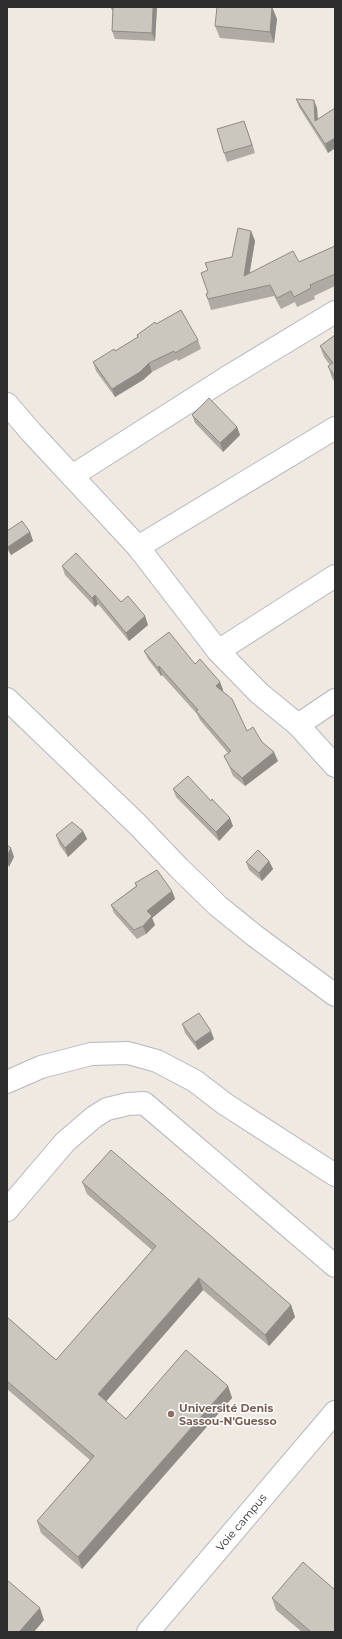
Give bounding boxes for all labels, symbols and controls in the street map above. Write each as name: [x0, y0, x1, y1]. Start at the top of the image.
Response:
place label: Université Denis Sassou-N'Guesso: [179, 1401, 277, 1428]
marker: Université Denis Sassou-N'Guesso: [166, 1409, 176, 1419]
street label: Voie campus: [213, 1490, 270, 1554]

